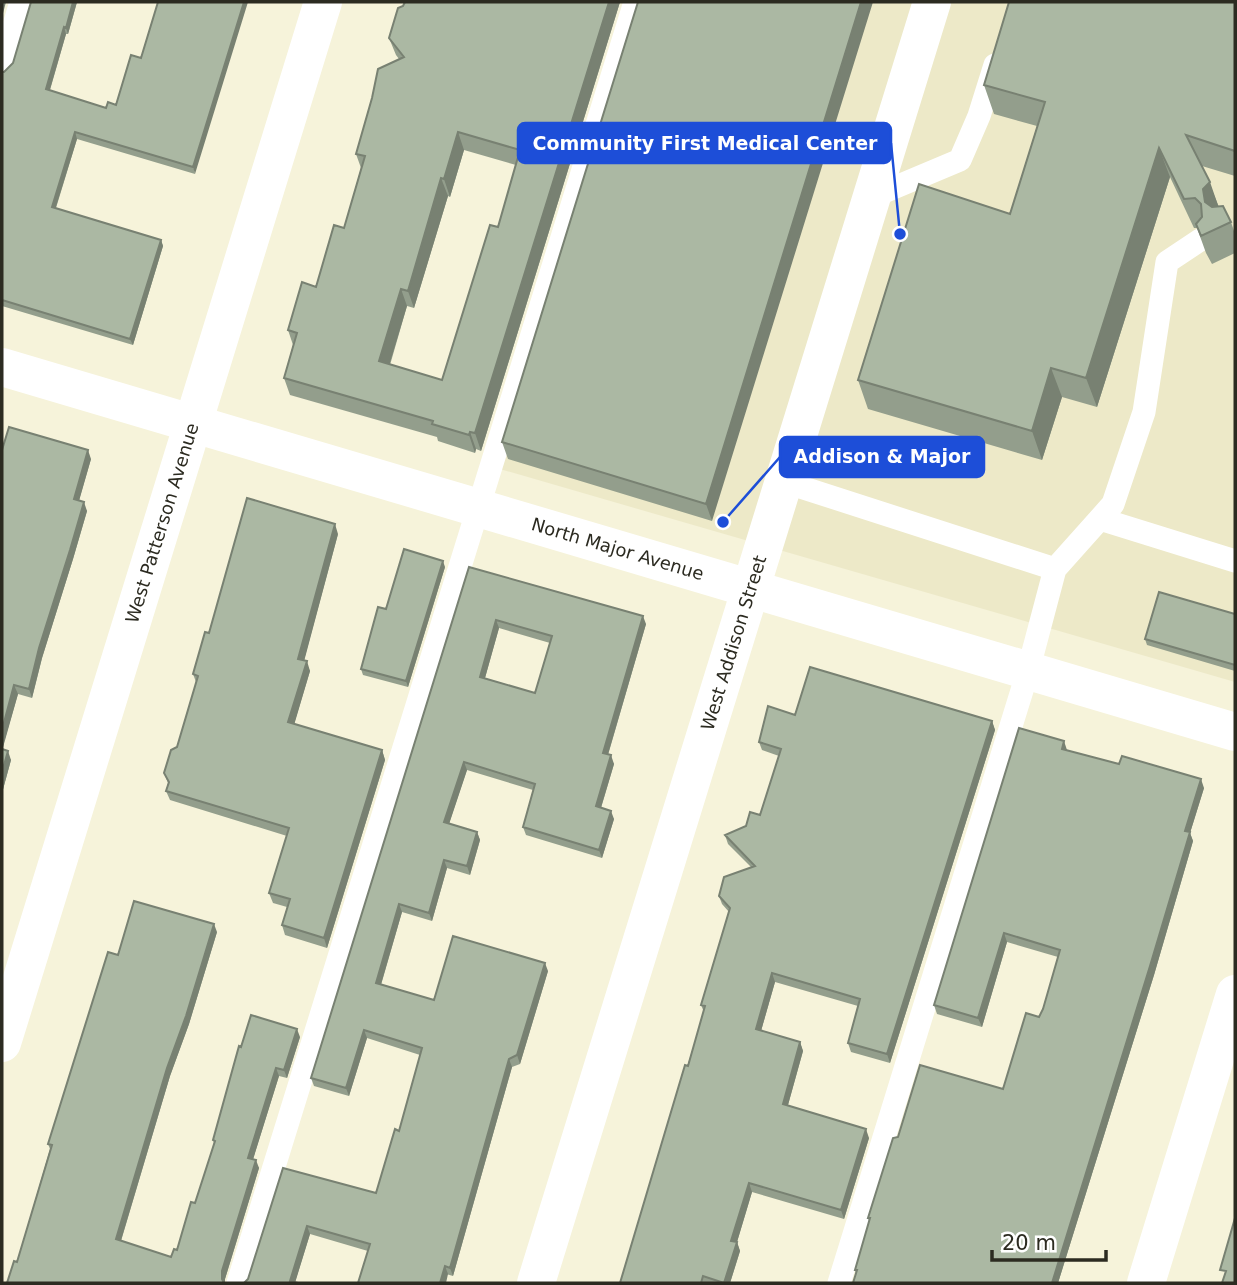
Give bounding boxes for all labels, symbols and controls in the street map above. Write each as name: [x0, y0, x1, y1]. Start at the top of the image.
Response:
callout: Community First Medical Center: [518, 123, 891, 163]
text: Community First Medical Center: [533, 132, 878, 154]
street label: West Patterson Avenue: [121, 420, 203, 626]
callout: Addison & Major: [780, 437, 984, 477]
text: Addison & Major: [794, 445, 971, 467]
street label: North Major Avenue: [529, 513, 706, 584]
street label: West Addison Street: [696, 553, 770, 733]
scale bar: [992, 1218, 1106, 1262]
text: 20 m: [1002, 1231, 1056, 1255]

